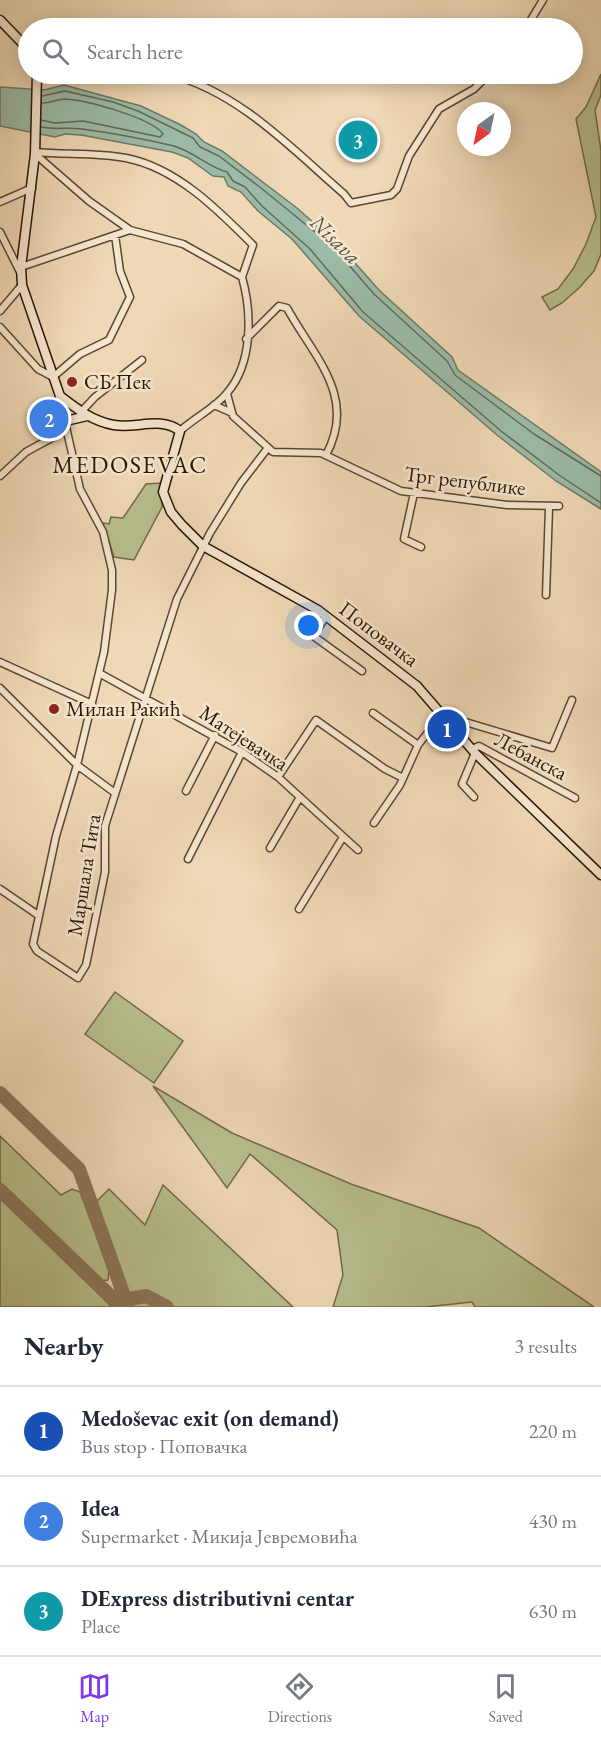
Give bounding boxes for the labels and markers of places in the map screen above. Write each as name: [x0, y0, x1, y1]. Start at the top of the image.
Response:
pin: 3: [338, 118, 378, 162]
place label: СБ Пек: [84, 368, 151, 395]
marker: СБ Пек: [65, 375, 79, 389]
pin: 2: [29, 396, 68, 442]
place label: Милан Ракић: [66, 695, 181, 722]
marker: Милан Ракић: [47, 702, 61, 716]
pin: 1: [428, 706, 466, 752]

